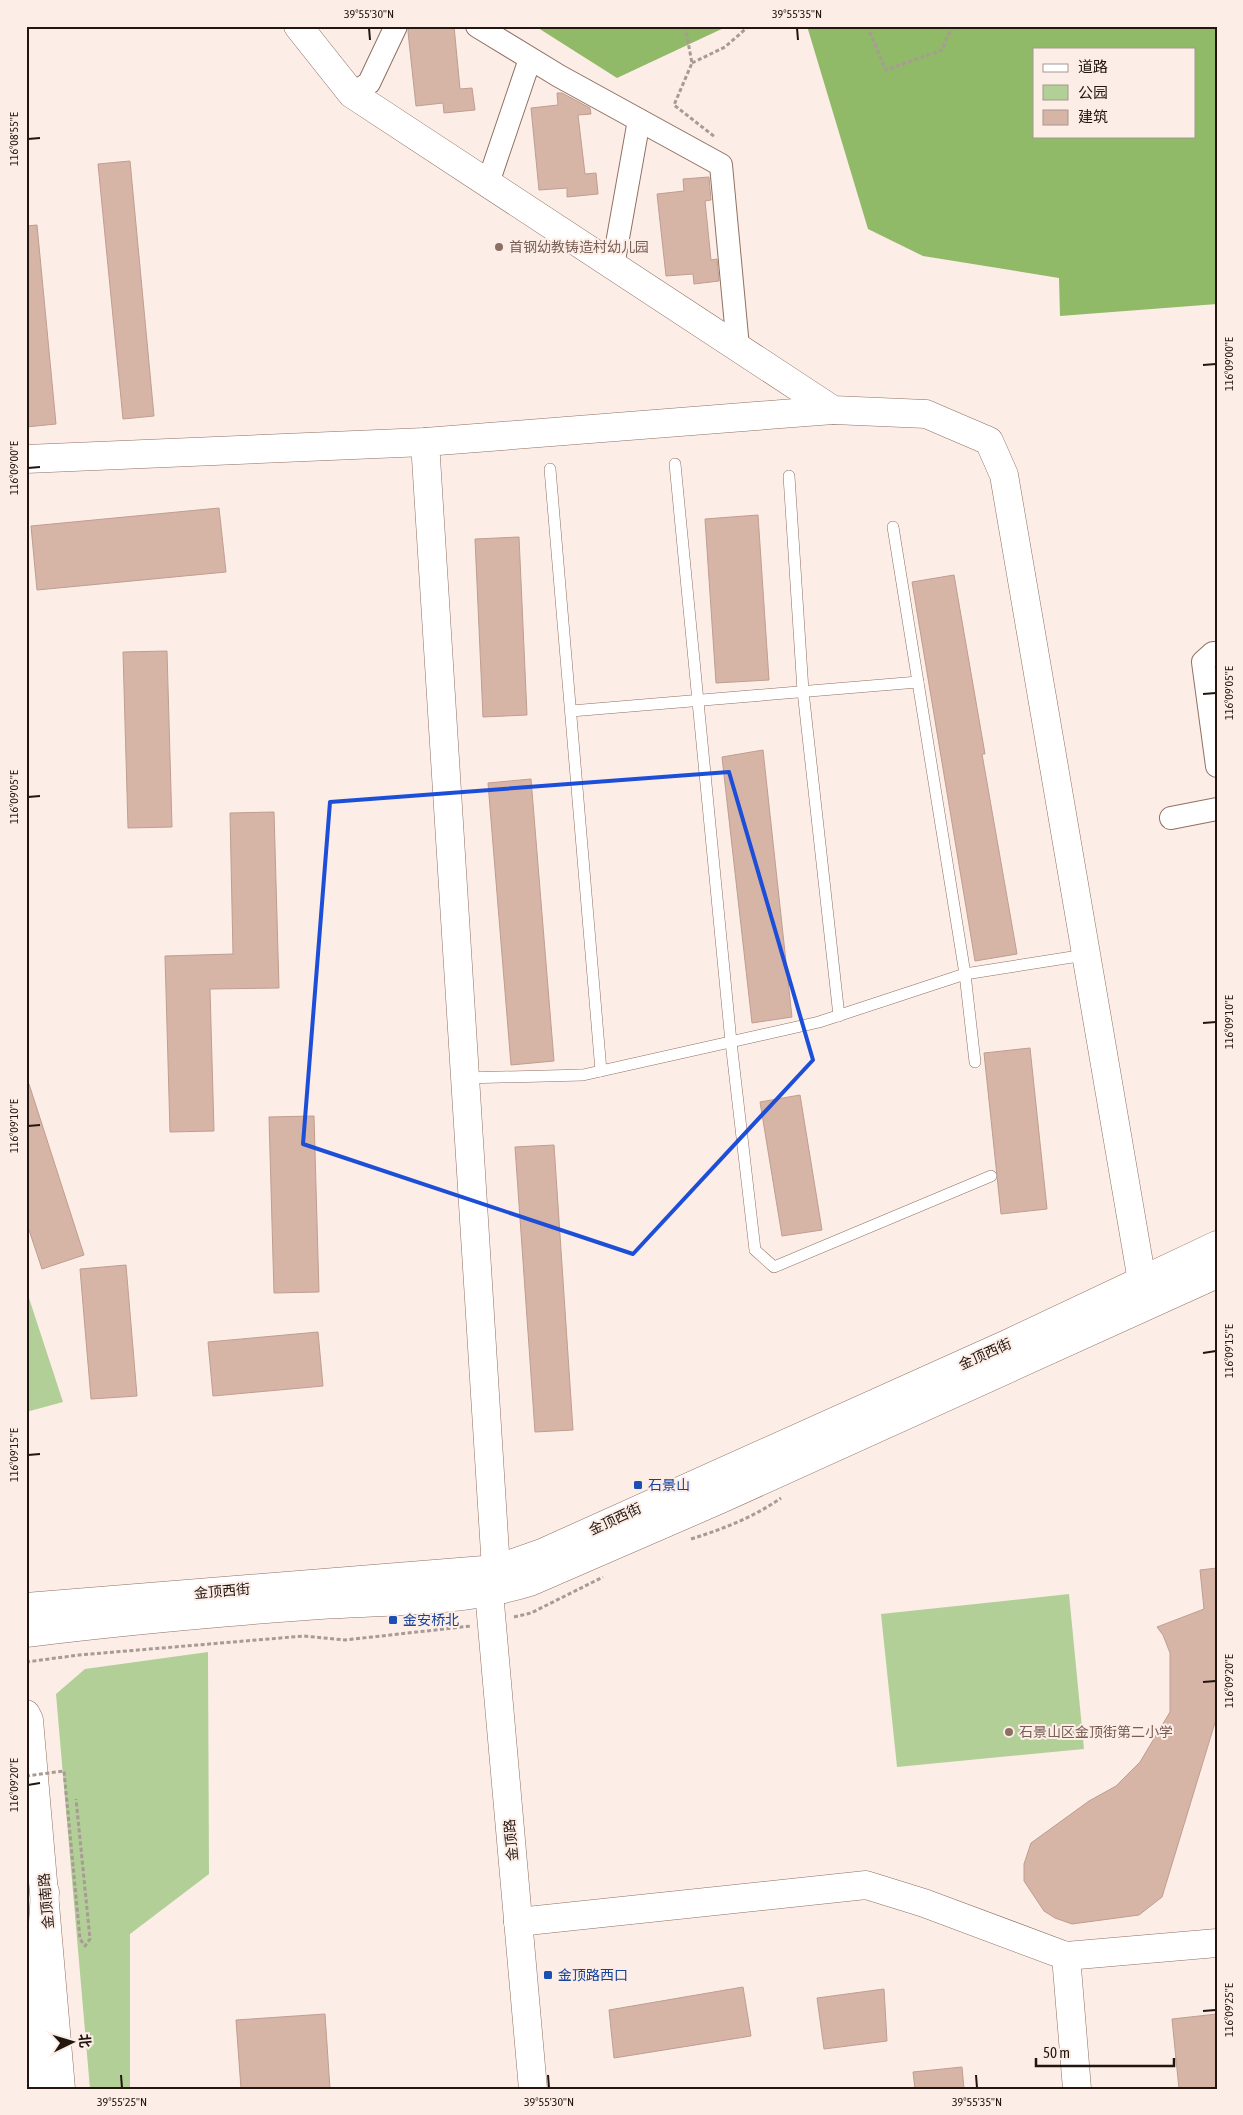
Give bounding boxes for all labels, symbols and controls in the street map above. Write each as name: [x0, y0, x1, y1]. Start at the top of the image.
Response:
text: 39°55'30"N: [344, 7, 394, 21]
text: 39°55'35"N: [772, 7, 822, 21]
legend: [1033, 48, 1196, 138]
text: 道路: [1078, 58, 1108, 75]
text: 公园: [1078, 84, 1108, 101]
text: 建筑: [1078, 108, 1108, 125]
text: 116°08'55"E: [7, 112, 21, 166]
place label: 首钢幼教铸造村幼儿园: [509, 239, 649, 255]
marker: 首钢幼教铸造村幼儿园: [493, 241, 505, 253]
text: 116°09'00"E: [1222, 337, 1236, 391]
text: 116°09'00"E: [7, 441, 21, 495]
text: 116°09'05"E: [1222, 666, 1236, 720]
text: 116°09'05"E: [7, 770, 21, 824]
text: 116°09'10"E: [1222, 995, 1236, 1049]
text: 116°09'10"E: [7, 1099, 21, 1153]
text: 116°09'15"E: [1222, 1324, 1236, 1378]
street label: 金顶西街: [956, 1335, 1014, 1373]
text: 116°09'15"E: [7, 1428, 21, 1482]
place label: 石景山: [648, 1477, 690, 1493]
marker: 石景山: [632, 1479, 644, 1491]
street label: 金顶西街: [586, 1500, 644, 1538]
street label: 金顶西街: [193, 1581, 251, 1601]
place label: 金安桥北: [403, 1612, 459, 1628]
marker: 金安桥北: [387, 1614, 399, 1626]
text: 116°09'20"E: [1222, 1654, 1236, 1708]
place label: 石景山区金顶街第二小学: [1019, 1724, 1173, 1740]
marker: 石景山区金顶街第二小学: [1003, 1726, 1015, 1738]
text: 116°09'20"E: [7, 1758, 21, 1812]
street label: 金顶路: [501, 1818, 521, 1862]
street label: 金顶南路: [36, 1872, 56, 1930]
place label: 金顶路西口: [558, 1967, 628, 1983]
marker: 金顶路西口: [542, 1969, 554, 1981]
text: 116°09'25"E: [1222, 1983, 1236, 2037]
north arrow: [48, 2018, 98, 2068]
text: 北: [76, 2033, 94, 2049]
scale bar: [1036, 2035, 1173, 2067]
text: 50 m: [1043, 2044, 1070, 2061]
text: 39°55'25"N: [97, 2095, 147, 2109]
text: 39°55'30"N: [524, 2095, 574, 2109]
text: 39°55'35"N: [952, 2095, 1002, 2109]

